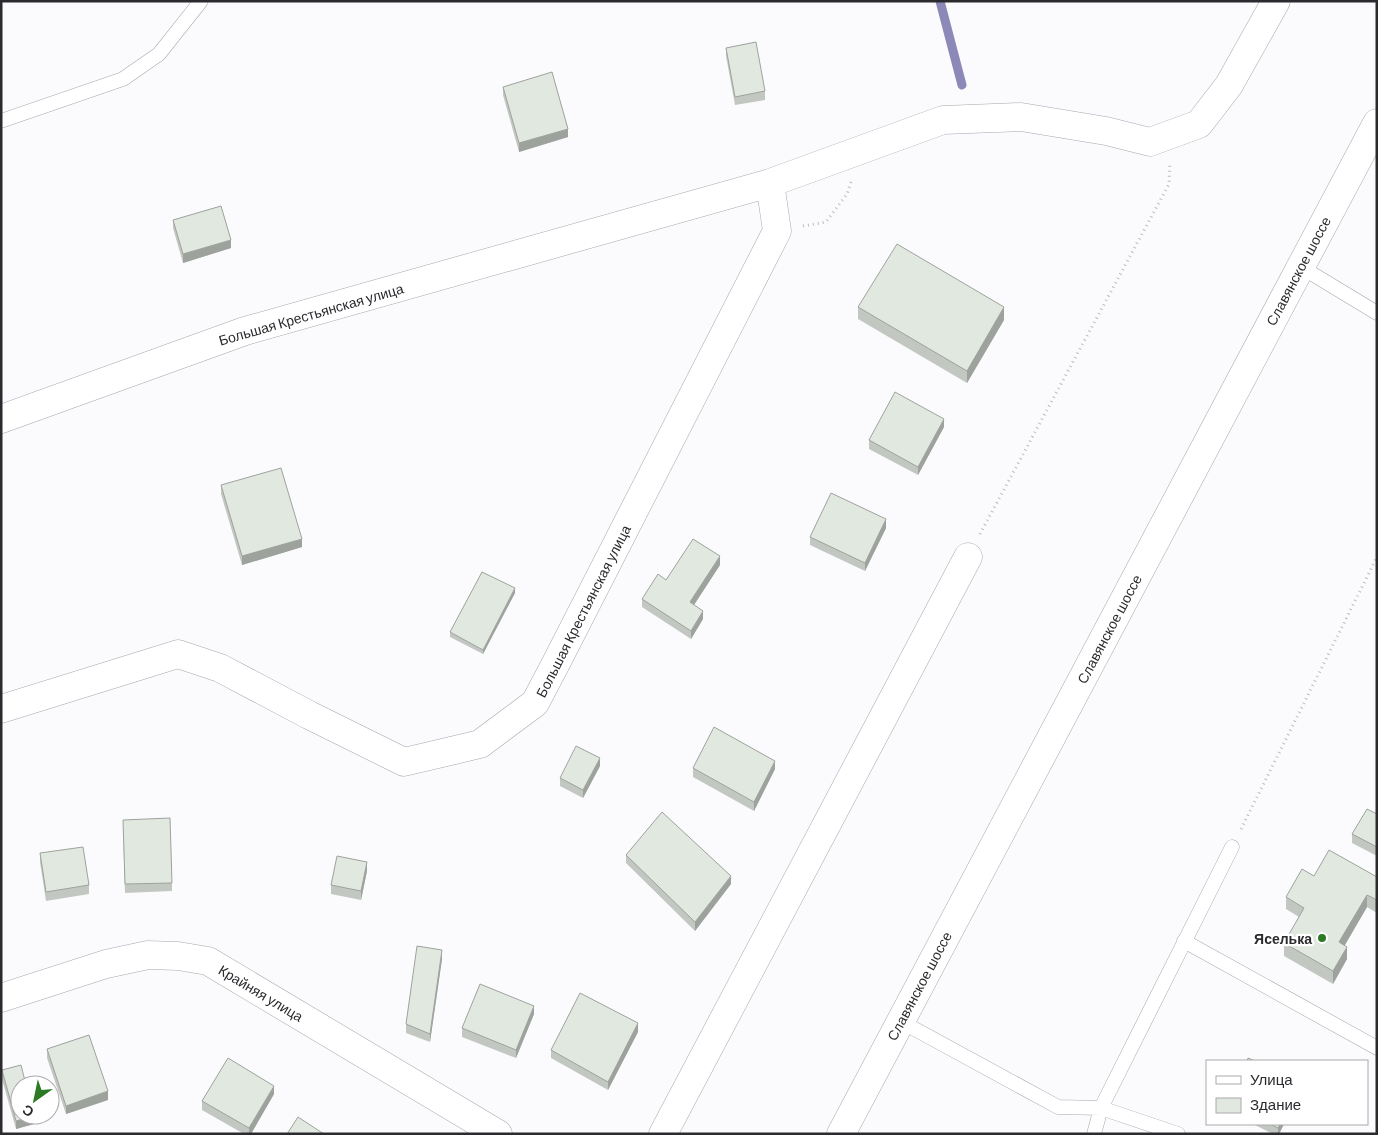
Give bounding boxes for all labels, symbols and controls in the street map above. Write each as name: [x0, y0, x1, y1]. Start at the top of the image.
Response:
street label: Славянское шоссе: [1262, 213, 1334, 328]
street label: Большая Крестьянская улица: [217, 279, 406, 349]
street label: Большая Крестьянская улица: [532, 522, 634, 700]
street label: Славянское шоссе: [1073, 571, 1145, 686]
street label: Славянское шоссе: [883, 928, 955, 1043]
place label: Яселька: [1254, 930, 1312, 947]
marker: Яселька: [1316, 932, 1328, 944]
street label: Крайняя улица: [216, 961, 307, 1025]
legend: [1206, 1060, 1368, 1125]
text: Улица: [1250, 1070, 1293, 1088]
north arrow: [10, 1075, 60, 1125]
text: Здание: [1250, 1095, 1301, 1113]
text: С: [19, 1101, 37, 1121]

